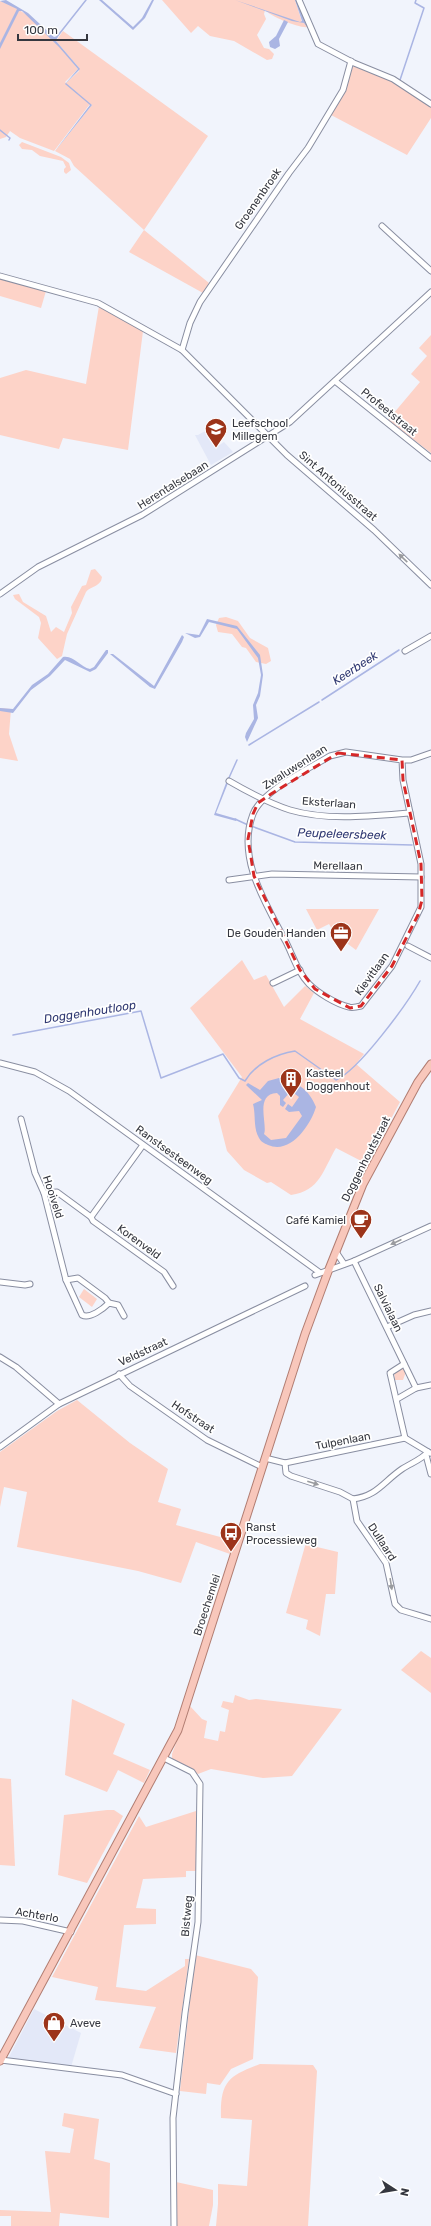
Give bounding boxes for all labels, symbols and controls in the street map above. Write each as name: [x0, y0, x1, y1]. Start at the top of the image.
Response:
scale bar: [18, 16, 87, 42]
text: 100 m: [24, 23, 58, 37]
street label: Groenenbroek: [232, 165, 284, 232]
street label: Profeetstraat: [358, 385, 420, 439]
school or university icon: Leefschool Millegem: [203, 416, 229, 449]
place label: Leefschool Millegem: [232, 417, 288, 443]
street label: Sint Antoniusstraat: [296, 449, 380, 524]
street label: Herentalsebaan: [135, 458, 211, 512]
one-way arrow: [398, 553, 408, 563]
water label: Keerbeek: [330, 648, 381, 688]
street label: Zwaluwenlaan: [260, 742, 330, 792]
street label: Eksterlaan: [302, 795, 356, 811]
water label: Peupeleersbeek: [297, 825, 388, 843]
street label: Merellaan: [313, 859, 363, 873]
office icon: De Gouden Handen: [328, 920, 354, 953]
place label: De Gouden Handen: [227, 927, 326, 940]
street label: Kievitlaan: [352, 950, 392, 998]
water label: Doggenhoutloop: [43, 998, 137, 1026]
building icon: Kasteel Doggenhout: [278, 1066, 304, 1099]
place label: Kasteel Doggenhout: [306, 1067, 370, 1093]
street label: Doggenhoutstraat: [339, 1113, 393, 1204]
street label: Ranstsesteenweg: [133, 1123, 215, 1187]
street label: Hooiveld: [40, 1174, 66, 1220]
cafe icon: Café Kamiel: [348, 1207, 374, 1240]
place label: Café Kamiel: [286, 1214, 346, 1227]
street label: Korenveld: [115, 1222, 163, 1262]
one-way arrow: [390, 1239, 401, 1245]
street label: Salvialaan: [371, 1282, 405, 1334]
street label: Veldstraat: [117, 1335, 170, 1369]
street label: Hofstraat: [169, 1398, 217, 1436]
street label: Tulpenlaan: [314, 1429, 372, 1453]
one-way arrow: [307, 1480, 319, 1486]
bus stop icon: Ranst Processieweg: [218, 1520, 244, 1553]
place label: Ranst Processieweg: [246, 1521, 317, 1547]
street label: Dullaard: [365, 1521, 399, 1563]
street label: Broechemlei: [191, 1573, 223, 1637]
one-way arrow: [388, 1578, 394, 1590]
street label: Bistweg: [179, 1895, 195, 1937]
street label: Achterlo: [14, 1905, 60, 1925]
shop icon: Aveve: [41, 2010, 67, 2043]
place label: Aveve: [70, 2017, 101, 2030]
north arrow: [375, 2170, 415, 2210]
text: N: [397, 2187, 411, 2197]

